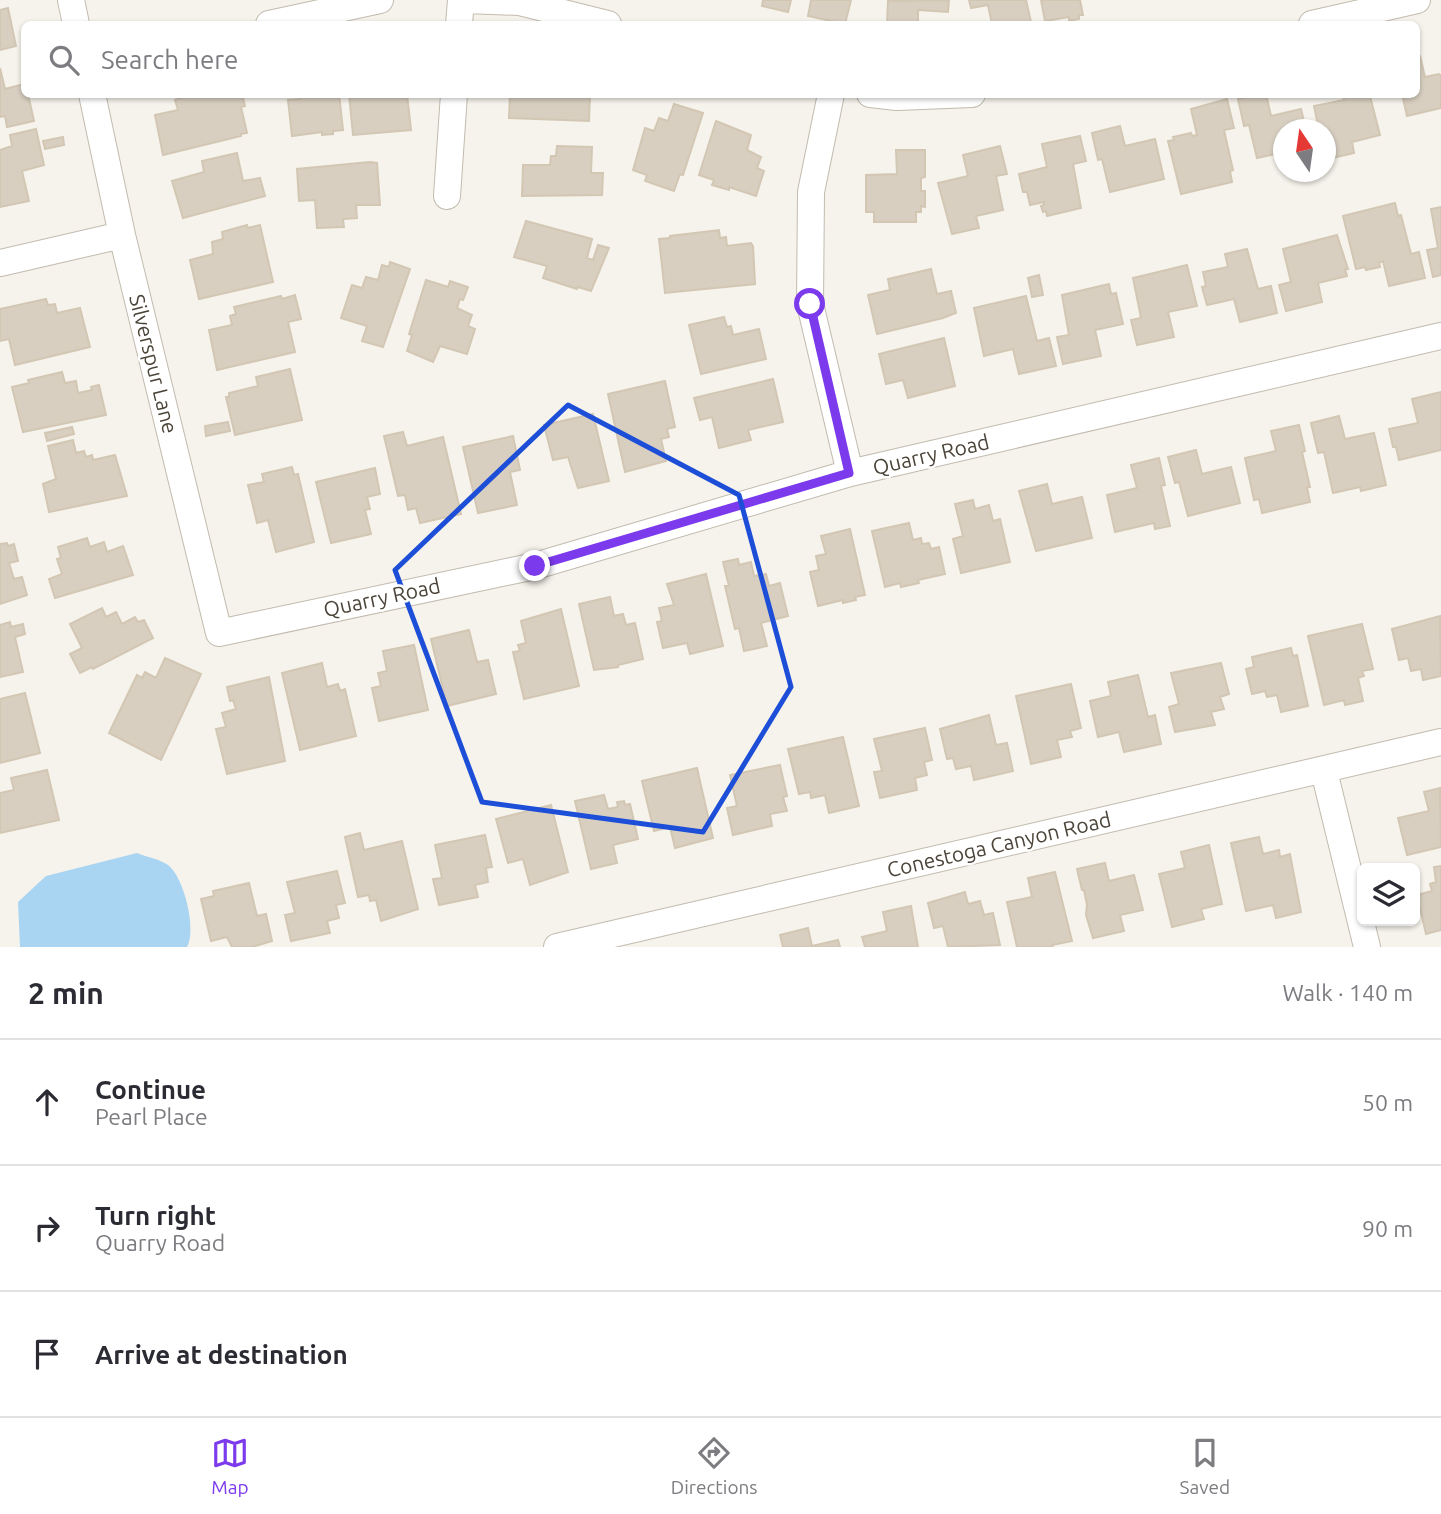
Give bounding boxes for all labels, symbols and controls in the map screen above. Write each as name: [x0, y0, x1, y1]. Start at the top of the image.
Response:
search box: [21, 21, 1420, 98]
icon: search: [45, 41, 83, 79]
text: Search here: [101, 45, 238, 74]
north arrow: [1273, 119, 1336, 182]
route start: [794, 288, 825, 319]
street label: Silverspur Lane: [125, 292, 183, 436]
street label: Quarry Road: [870, 429, 991, 479]
route end: [519, 550, 550, 581]
street label: Quarry Road: [321, 573, 442, 621]
street label: Conestoga Canyon Road: [884, 807, 1113, 881]
map controls: [1357, 863, 1420, 926]
button: layers: [1357, 863, 1420, 926]
text: 2 min: [28, 976, 104, 1010]
text: Walk · 140 m: [1282, 980, 1413, 1005]
text: Continue: [95, 1075, 206, 1104]
icon: ahead: [28, 1083, 66, 1121]
text: 50 m: [1362, 1090, 1413, 1115]
text: Pearl Place: [95, 1104, 208, 1129]
text: Turn right: [95, 1201, 216, 1230]
icon: right: [28, 1209, 66, 1247]
text: 90 m: [1362, 1216, 1413, 1241]
text: Quarry Road: [95, 1230, 225, 1255]
icon: arrive: [28, 1335, 66, 1373]
text: Arrive at destination: [95, 1340, 348, 1369]
tab: Map: [211, 1434, 249, 1498]
tab: Directions: [671, 1434, 758, 1498]
tab: Saved: [1179, 1434, 1230, 1498]

